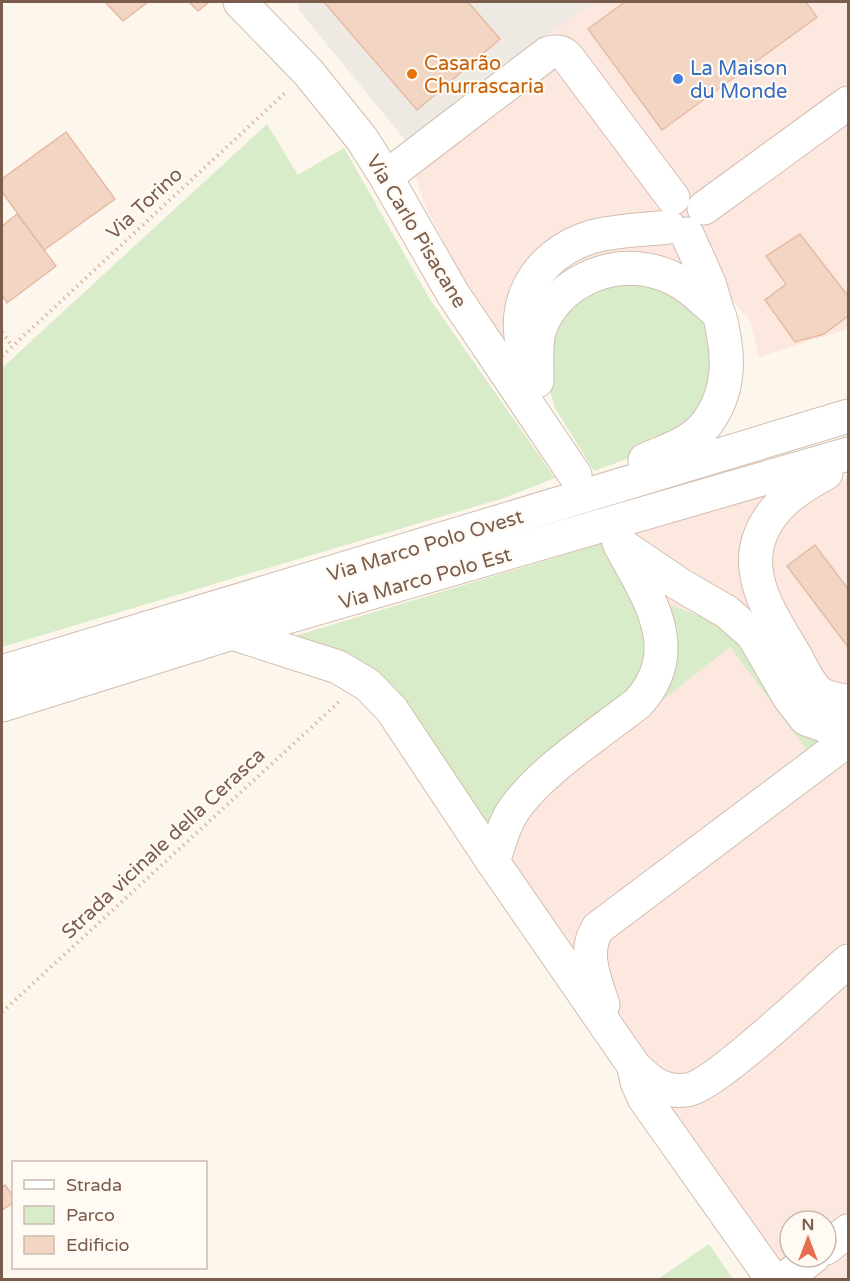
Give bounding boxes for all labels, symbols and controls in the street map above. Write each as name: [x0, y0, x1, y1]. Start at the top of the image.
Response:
place label: Casarão Churrascaria: [424, 52, 544, 99]
place label: La Maison du Monde: [690, 57, 787, 104]
marker: Casarão Churrascaria: [405, 67, 419, 81]
marker: La Maison du Monde: [671, 72, 685, 86]
street label: Via Carlo Pisacane: [361, 150, 471, 313]
street label: Via Torino: [102, 163, 188, 245]
street label: Via Marco Polo Ovest: [324, 505, 527, 587]
street label: Via Marco Polo Est: [336, 543, 515, 615]
street label: Strada vicinale della Cerasca: [57, 743, 270, 944]
legend: [12, 1161, 207, 1269]
text: Strada: [66, 1174, 122, 1196]
text: Parco: [66, 1204, 115, 1226]
north arrow: [778, 1209, 838, 1269]
text: N: [802, 1215, 814, 1235]
text: Edificio: [66, 1234, 130, 1256]

